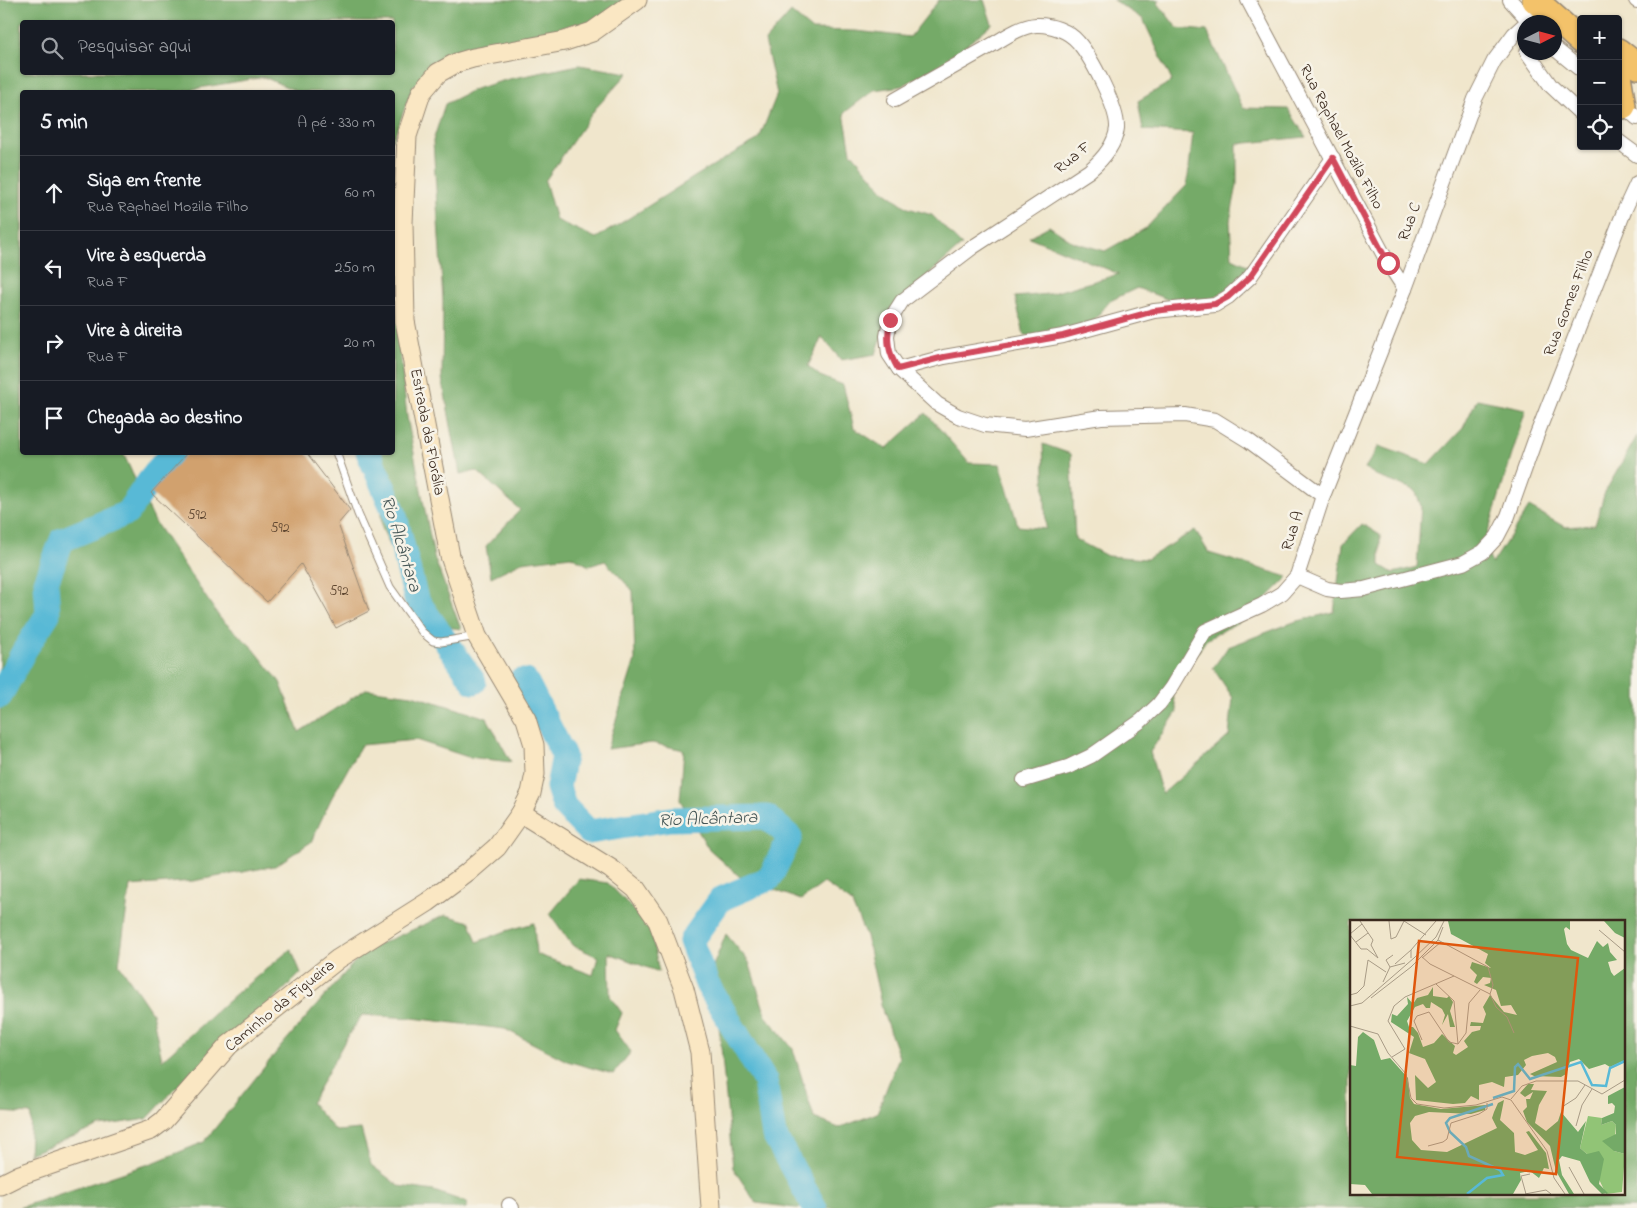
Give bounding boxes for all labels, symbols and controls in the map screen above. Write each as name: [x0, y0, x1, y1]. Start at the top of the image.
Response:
north arrow: [1517, 15, 1562, 60]
map controls: [1577, 15, 1622, 150]
button: +: [1577, 15, 1622, 60]
search box: [20, 20, 395, 75]
icon: search: [38, 34, 66, 62]
text: Pesquisar aqui: [78, 34, 191, 61]
street label: Rua Raphael Mozila Filho: [1293, 60, 1389, 214]
button: −: [1577, 60, 1622, 105]
button: locate: [1577, 105, 1622, 150]
text: 5 min: [40, 108, 88, 138]
text: A pé · 330 m: [297, 111, 375, 135]
street label: Rua F: [1050, 135, 1097, 180]
text: Siga em frente: [87, 168, 201, 195]
icon: ahead: [40, 179, 68, 207]
text: 60 m: [345, 181, 375, 205]
text: Rua Raphael Mozila Filho: [87, 195, 248, 219]
street label: Rua C: [1392, 199, 1428, 245]
text: Vire à esquerda: [87, 243, 206, 270]
street label: Rua Gomes Filho: [1538, 246, 1600, 360]
route start: [1377, 252, 1400, 275]
icon: left: [40, 254, 68, 282]
text: 250 m: [335, 256, 375, 280]
text: Rua F: [87, 270, 128, 294]
route end: [879, 309, 902, 332]
text: Vire à direita: [87, 318, 182, 345]
icon: right: [40, 329, 68, 357]
text: 20 m: [344, 331, 375, 355]
text: Rua F: [87, 345, 128, 369]
street label: Estrada da Florália: [403, 367, 451, 497]
icon: arrive: [40, 404, 68, 432]
text: Chegada ao destino: [87, 405, 242, 432]
water label: Rio Alcântara: [373, 493, 427, 595]
house number: 592: [187, 505, 207, 526]
street label: Rua A: [1275, 508, 1311, 554]
house number: 592: [270, 518, 290, 539]
house number: 592: [329, 581, 349, 602]
water label: Rio Alcântara: [658, 805, 758, 835]
inset map: [1350, 920, 1624, 1196]
street label: Caminho da Figueira: [220, 954, 340, 1058]

